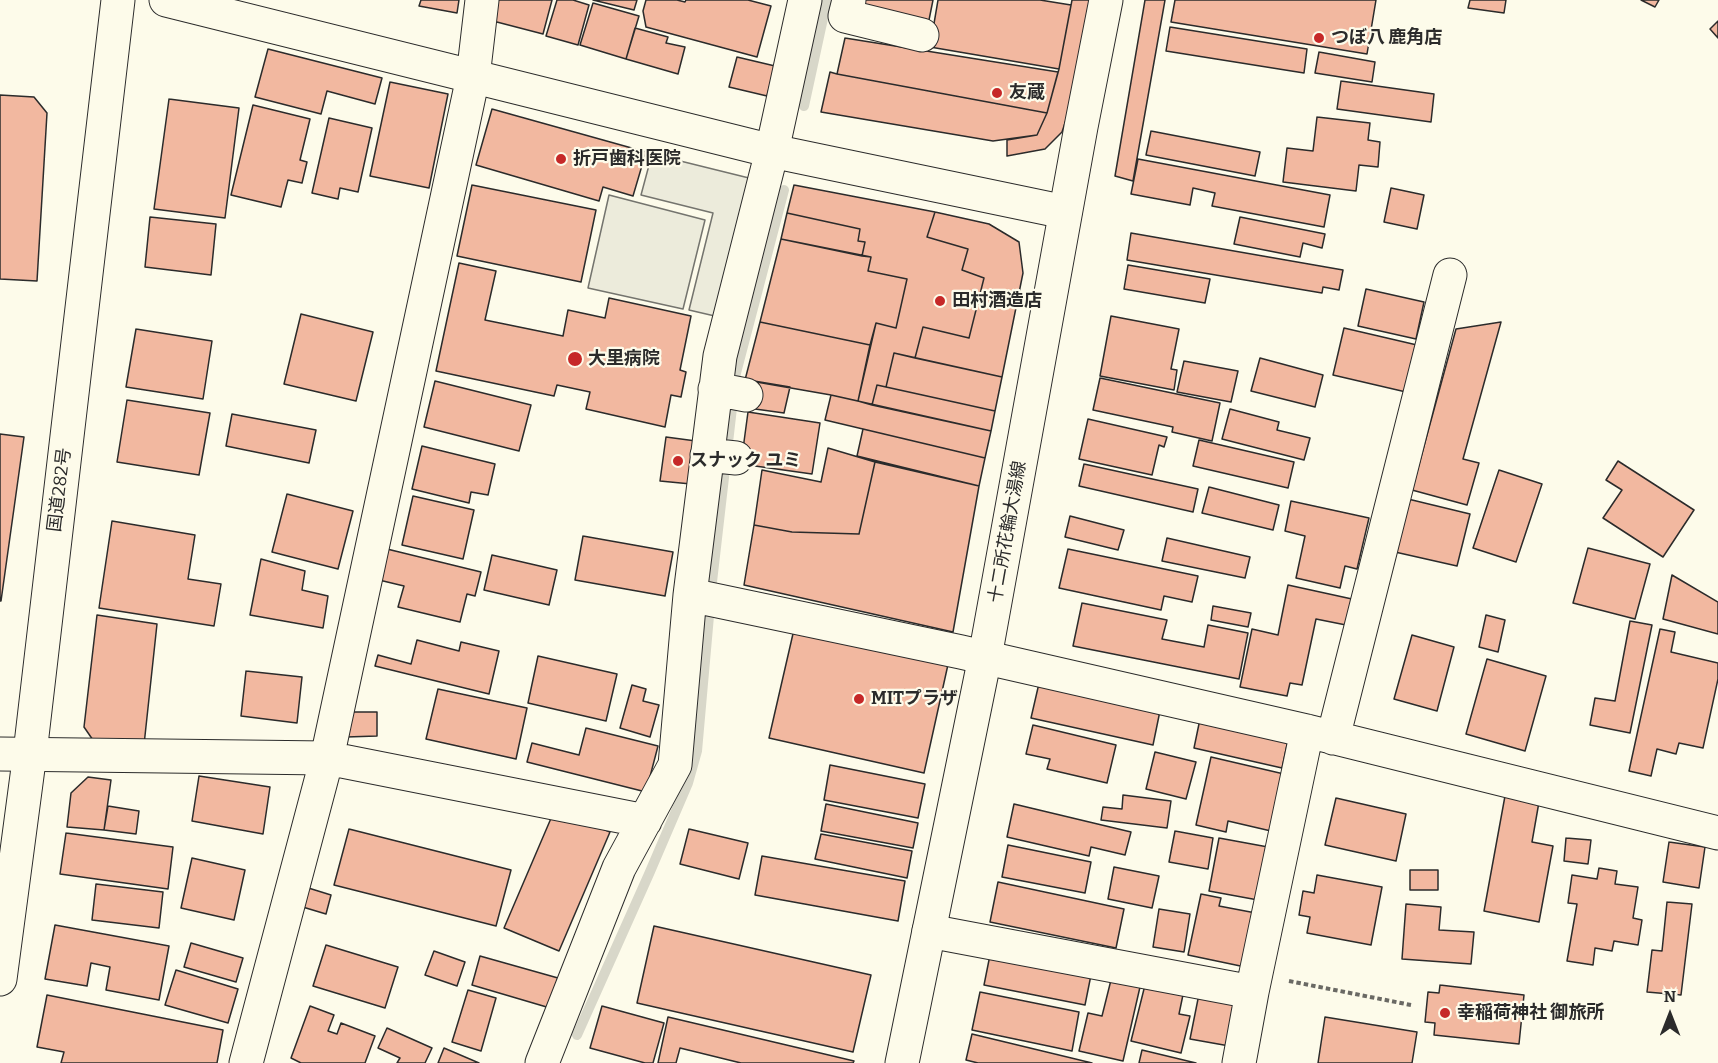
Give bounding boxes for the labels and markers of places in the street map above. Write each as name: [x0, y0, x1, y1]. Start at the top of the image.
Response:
place label: つぼ八 鹿角店: [1331, 27, 1442, 49]
marker: つぼ八 鹿角店: [1312, 31, 1326, 45]
place label: 友蔵: [1009, 82, 1045, 104]
marker: 友蔵: [990, 86, 1004, 100]
place label: 折戸歯科医院: [573, 148, 681, 170]
marker: 折戸歯科医院: [554, 152, 568, 166]
place label: 田村酒造店: [952, 290, 1042, 312]
marker: 田村酒造店: [933, 294, 947, 308]
place label: 大里病院: [588, 348, 660, 370]
marker: 大里病院: [566, 350, 584, 368]
place label: スナック ユミ: [690, 450, 801, 472]
marker: スナック ユミ: [671, 454, 685, 468]
place label: MITプラザ: [871, 688, 958, 710]
marker: MITプラザ: [852, 692, 866, 706]
place label: 幸稲荷神社 御旅所: [1457, 1002, 1604, 1024]
marker: 幸稲荷神社 御旅所: [1438, 1006, 1452, 1020]

